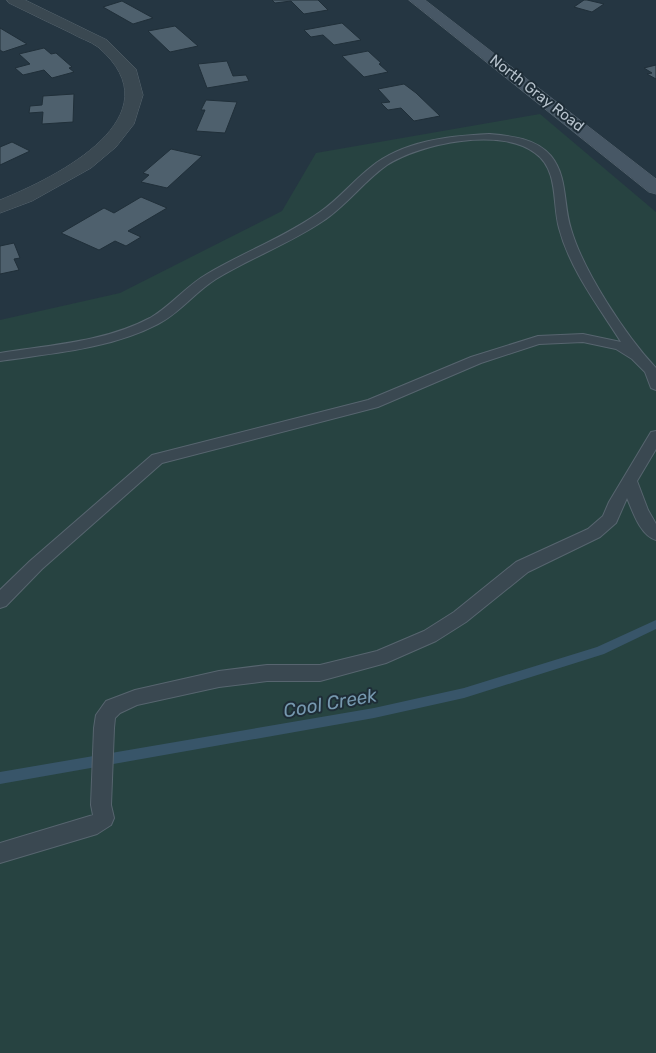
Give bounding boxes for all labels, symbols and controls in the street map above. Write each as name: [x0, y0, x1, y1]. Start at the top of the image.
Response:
street label: North Gray Road: [486, 51, 588, 135]
water label: Cool Creek: [281, 683, 379, 723]

